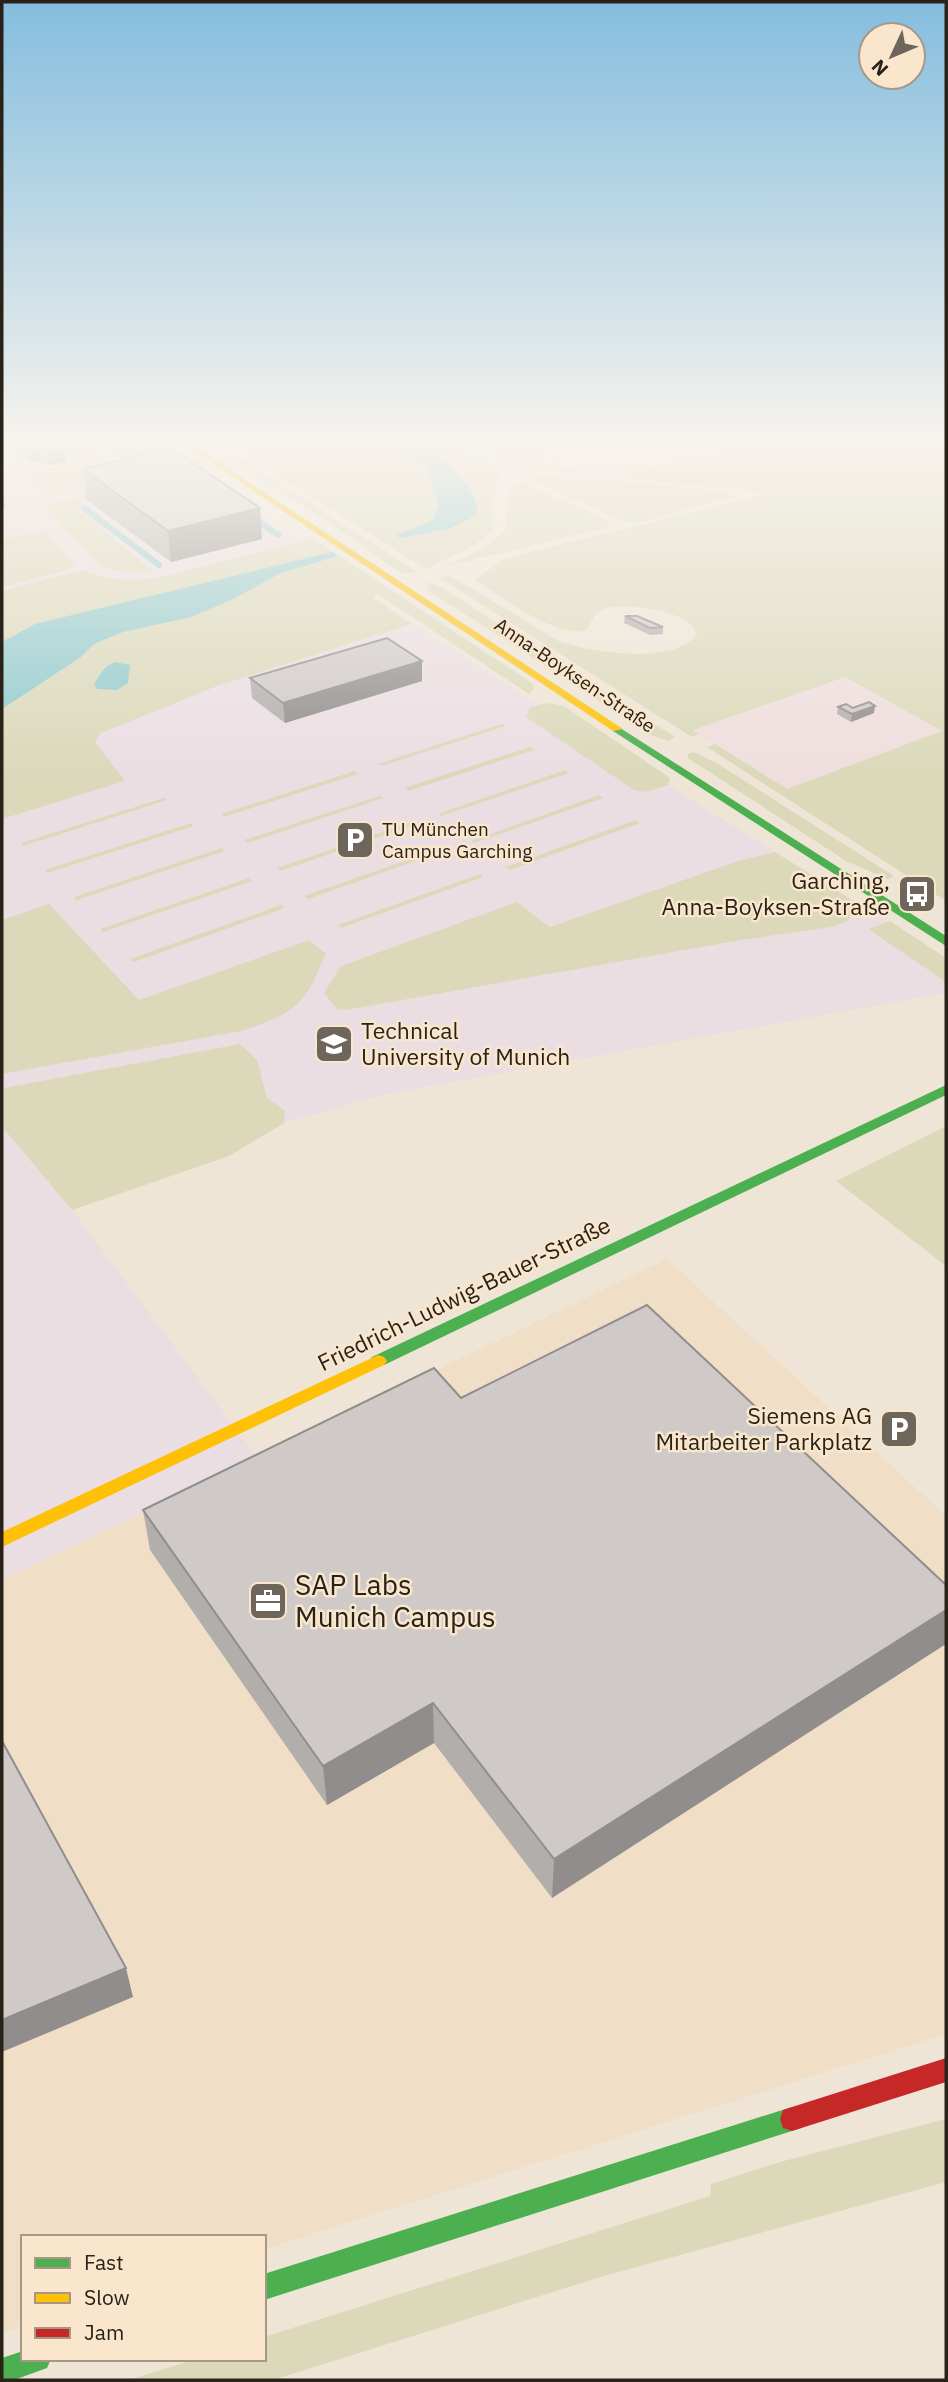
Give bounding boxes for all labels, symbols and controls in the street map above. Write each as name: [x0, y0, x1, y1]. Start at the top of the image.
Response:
north arrow: [857, 21, 927, 91]
text: N: [866, 55, 893, 81]
street label: Anna-Boyksen-Straße: [490, 612, 660, 738]
place label: TU München Campus Garching: [382, 817, 532, 863]
parking icon: TU München Campus Garching: [334, 819, 376, 861]
place label: Garching, Anna-Boyksen-Straße: [662, 865, 890, 921]
bus stop icon: Garching, Anna-Boyksen-Straße: [896, 873, 938, 915]
place label: Technical University of Munich: [361, 1015, 570, 1071]
school or university icon: Technical University of Munich: [313, 1023, 355, 1065]
street label: Friedrich-Ludwig-Bauer-Straße: [312, 1209, 615, 1377]
place label: Siemens AG Mitarbeiter Parkplatz: [655, 1400, 872, 1456]
parking icon: Siemens AG Mitarbeiter Parkplatz: [878, 1408, 920, 1450]
place label: SAP Labs Munich Campus: [295, 1566, 496, 1635]
office icon: SAP Labs Munich Campus: [247, 1580, 289, 1622]
legend: [21, 2235, 266, 2361]
text: Fast: [84, 2248, 124, 2276]
text: Slow: [84, 2283, 130, 2311]
text: Jam: [84, 2318, 124, 2346]

